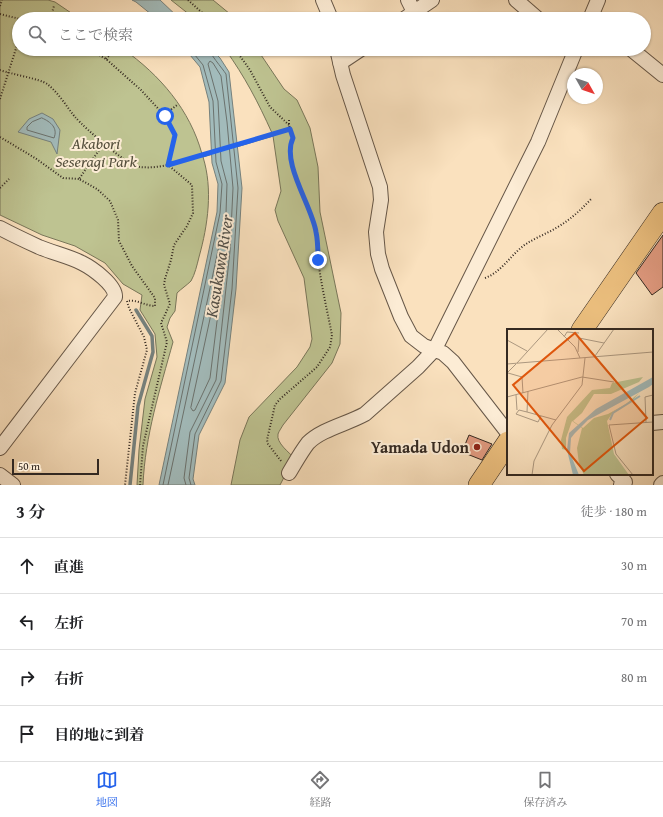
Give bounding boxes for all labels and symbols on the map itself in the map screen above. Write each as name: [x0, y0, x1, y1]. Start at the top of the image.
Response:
north arrow: [567, 68, 603, 104]
route start: [156, 107, 174, 125]
park label: Akabori Seseragi Park: [55, 131, 138, 173]
water label: Kasukawa River: [198, 212, 239, 320]
route end: [309, 251, 327, 269]
inset map: [507, 329, 653, 475]
place label: Yamada Udon: [371, 435, 470, 459]
marker: Yamada Udon: [472, 442, 482, 452]
scale bar: [12, 457, 99, 476]

